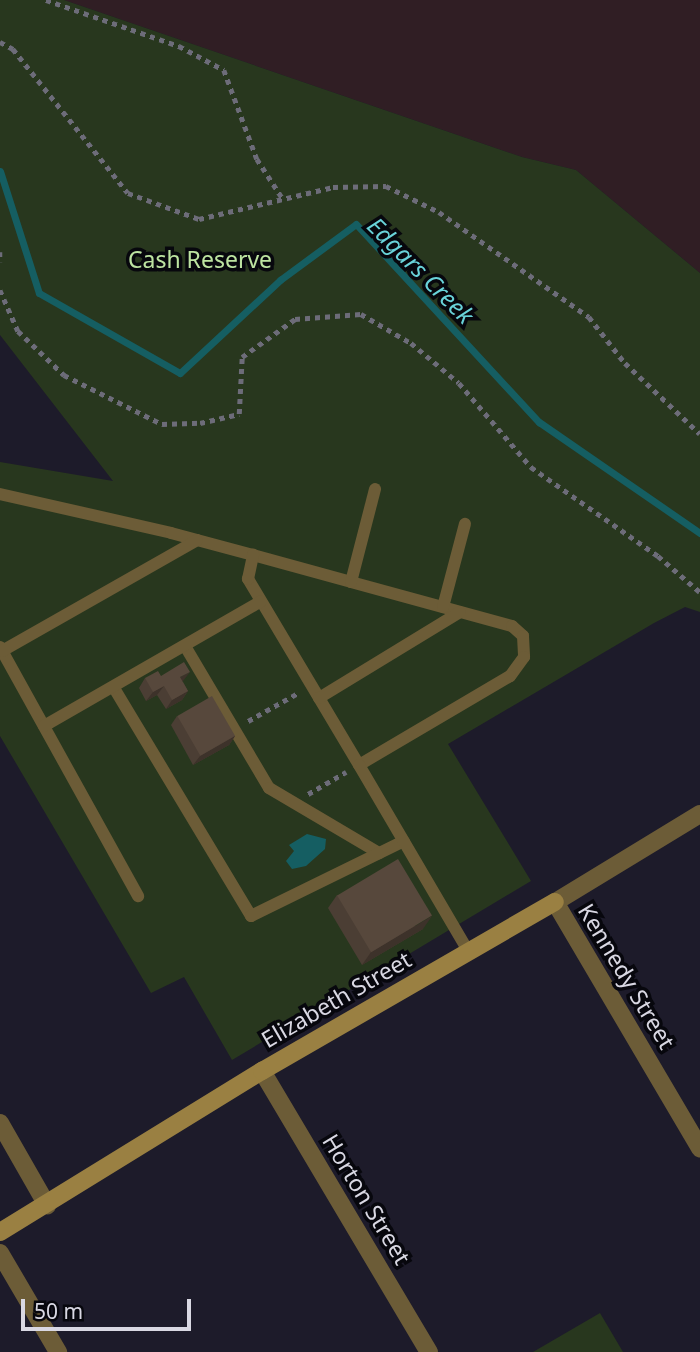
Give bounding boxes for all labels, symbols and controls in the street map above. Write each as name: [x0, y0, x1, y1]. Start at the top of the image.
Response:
water label: Edgars Creek: [362, 211, 480, 329]
park label: Cash Reserve: [128, 245, 272, 273]
street label: Kennedy Street: [573, 898, 681, 1054]
street label: Elizabeth Street: [256, 945, 416, 1053]
street label: Horton Street: [317, 1129, 417, 1269]
scale bar: [24, 1286, 194, 1330]
text: 50 m: [34, 1297, 83, 1325]

